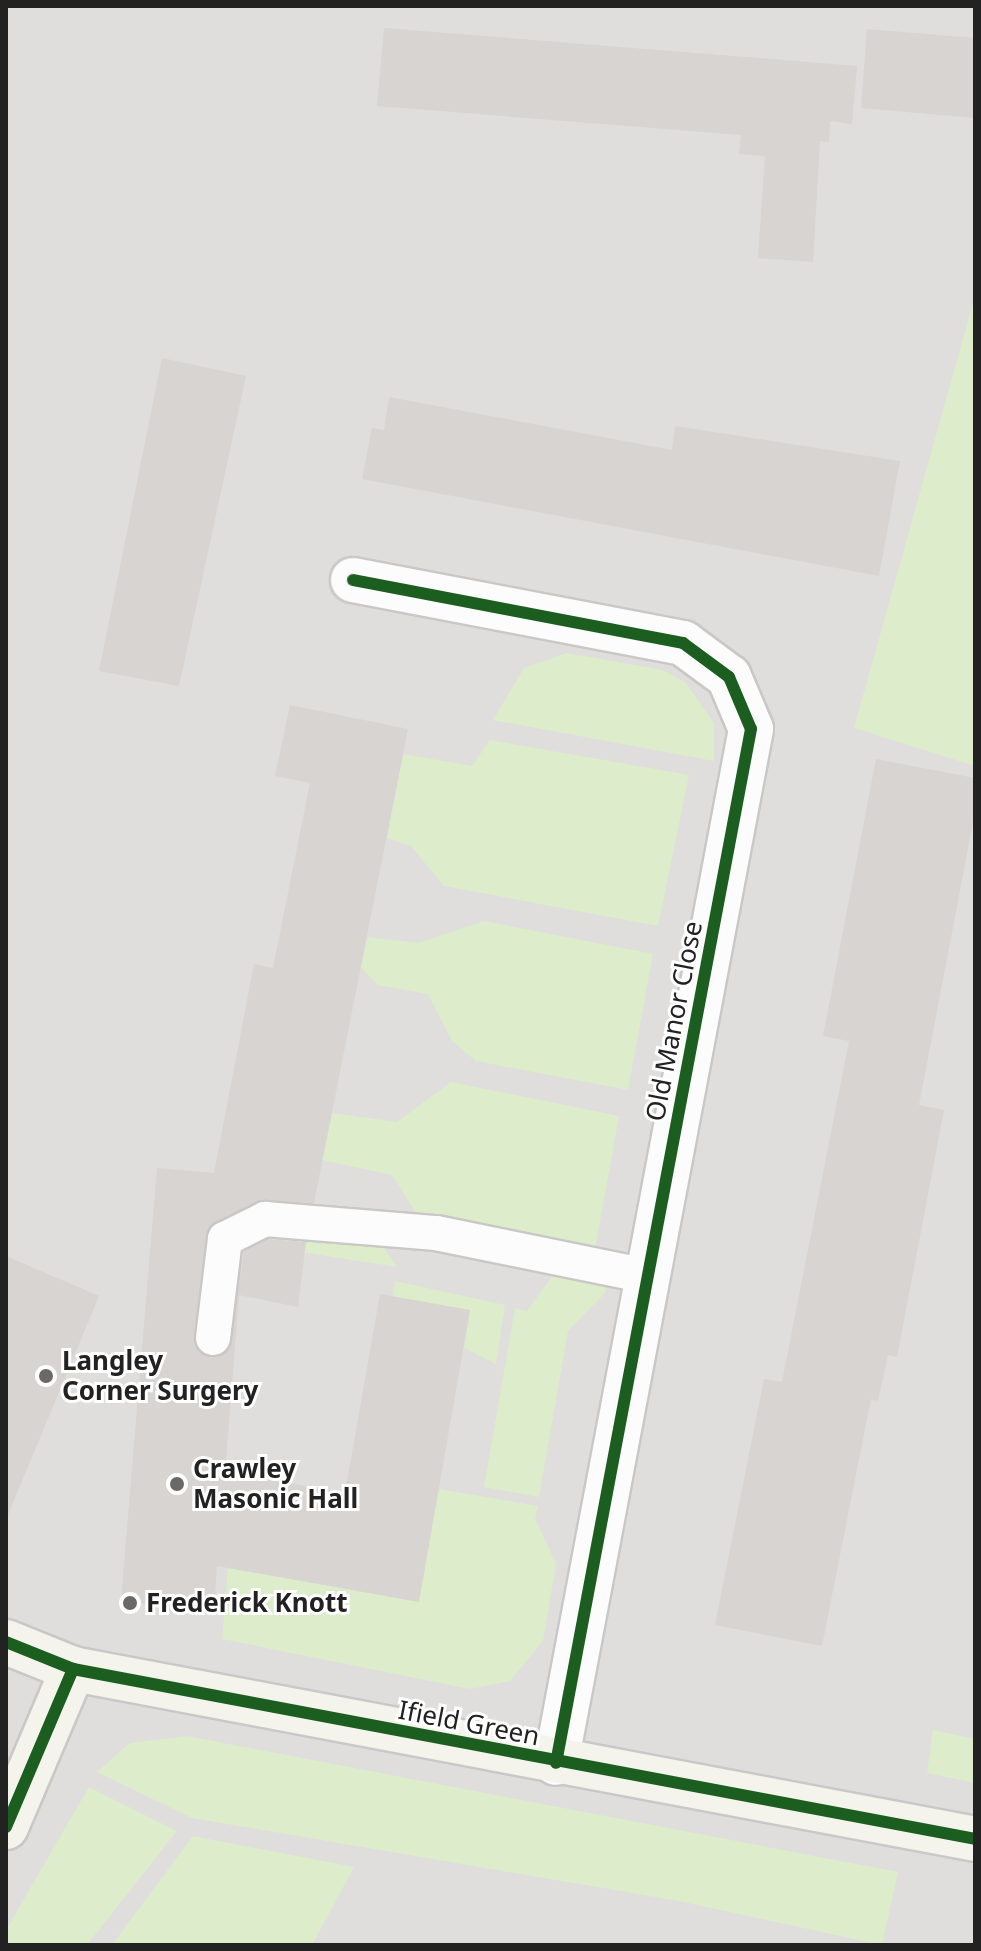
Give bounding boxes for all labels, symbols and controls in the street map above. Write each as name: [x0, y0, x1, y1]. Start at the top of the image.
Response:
street label: Old Manor Close: [639, 918, 709, 1124]
place label: Langley Corner Surgery: [62, 1345, 258, 1406]
marker: Langley Corner Surgery: [37, 1367, 55, 1385]
place label: Crawley Masonic Hall: [193, 1453, 358, 1514]
marker: Crawley Masonic Hall: [168, 1475, 186, 1493]
place label: Frederick Knott: [146, 1587, 348, 1619]
marker: Frederick Knott: [121, 1594, 139, 1612]
street label: Ifield Green: [396, 1694, 542, 1752]

